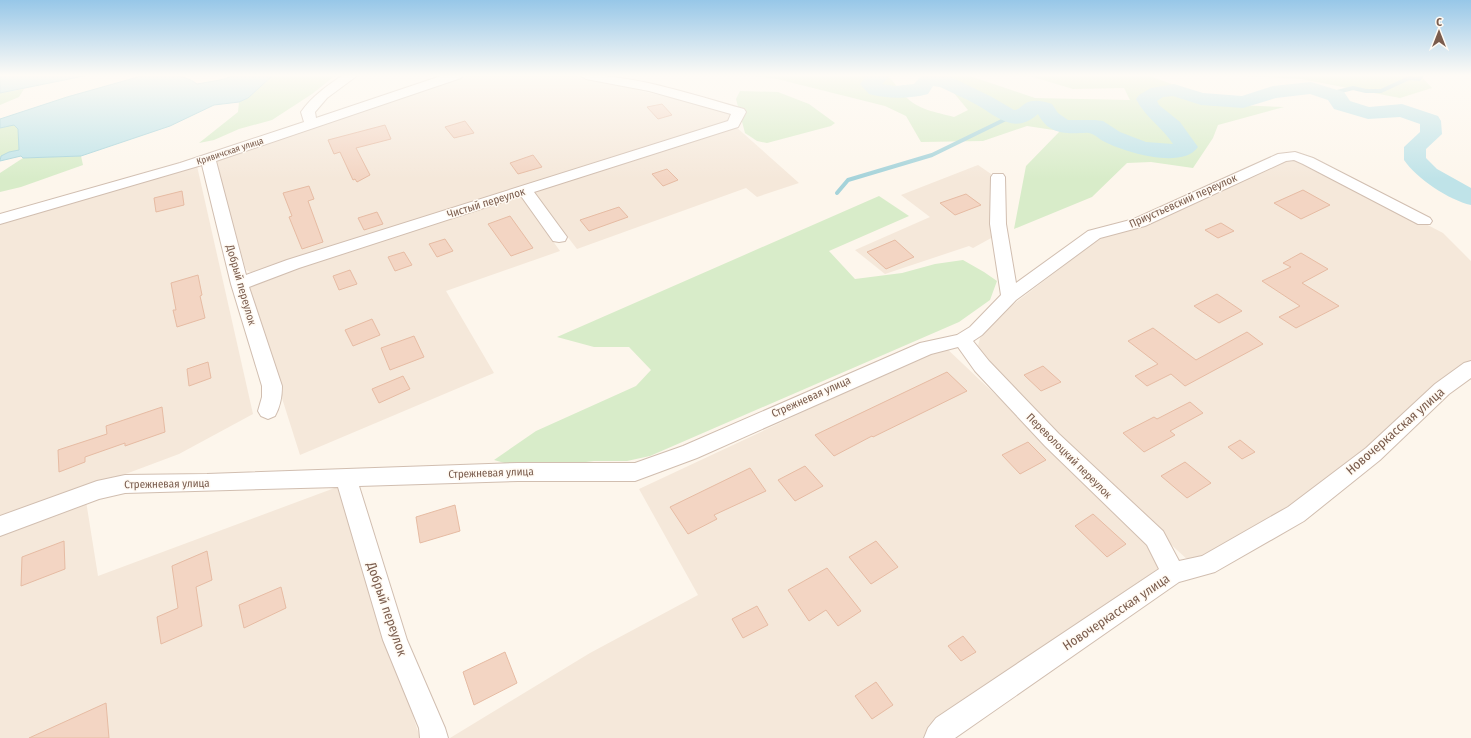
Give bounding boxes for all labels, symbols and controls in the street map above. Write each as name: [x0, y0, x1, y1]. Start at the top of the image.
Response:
north arrow: [1419, 12, 1459, 52]
text: С: [1436, 16, 1442, 29]
street label: Кривичская улица: [195, 135, 265, 167]
street label: Приустьевский переулок: [1127, 171, 1240, 231]
street label: Чистый переулок: [445, 185, 527, 221]
street label: Добрый переулок: [223, 242, 259, 328]
street label: Стрежневая улица: [769, 374, 853, 420]
street label: Новочеркасская улица: [1343, 384, 1447, 478]
street label: Переволоцкий переулок: [1024, 411, 1115, 502]
street label: Стрежневая улица: [448, 465, 534, 481]
street label: Стрежневая улица: [124, 477, 210, 491]
street label: Добрый переулок: [364, 559, 410, 658]
street label: Новочеркасская улица: [1060, 571, 1172, 653]

